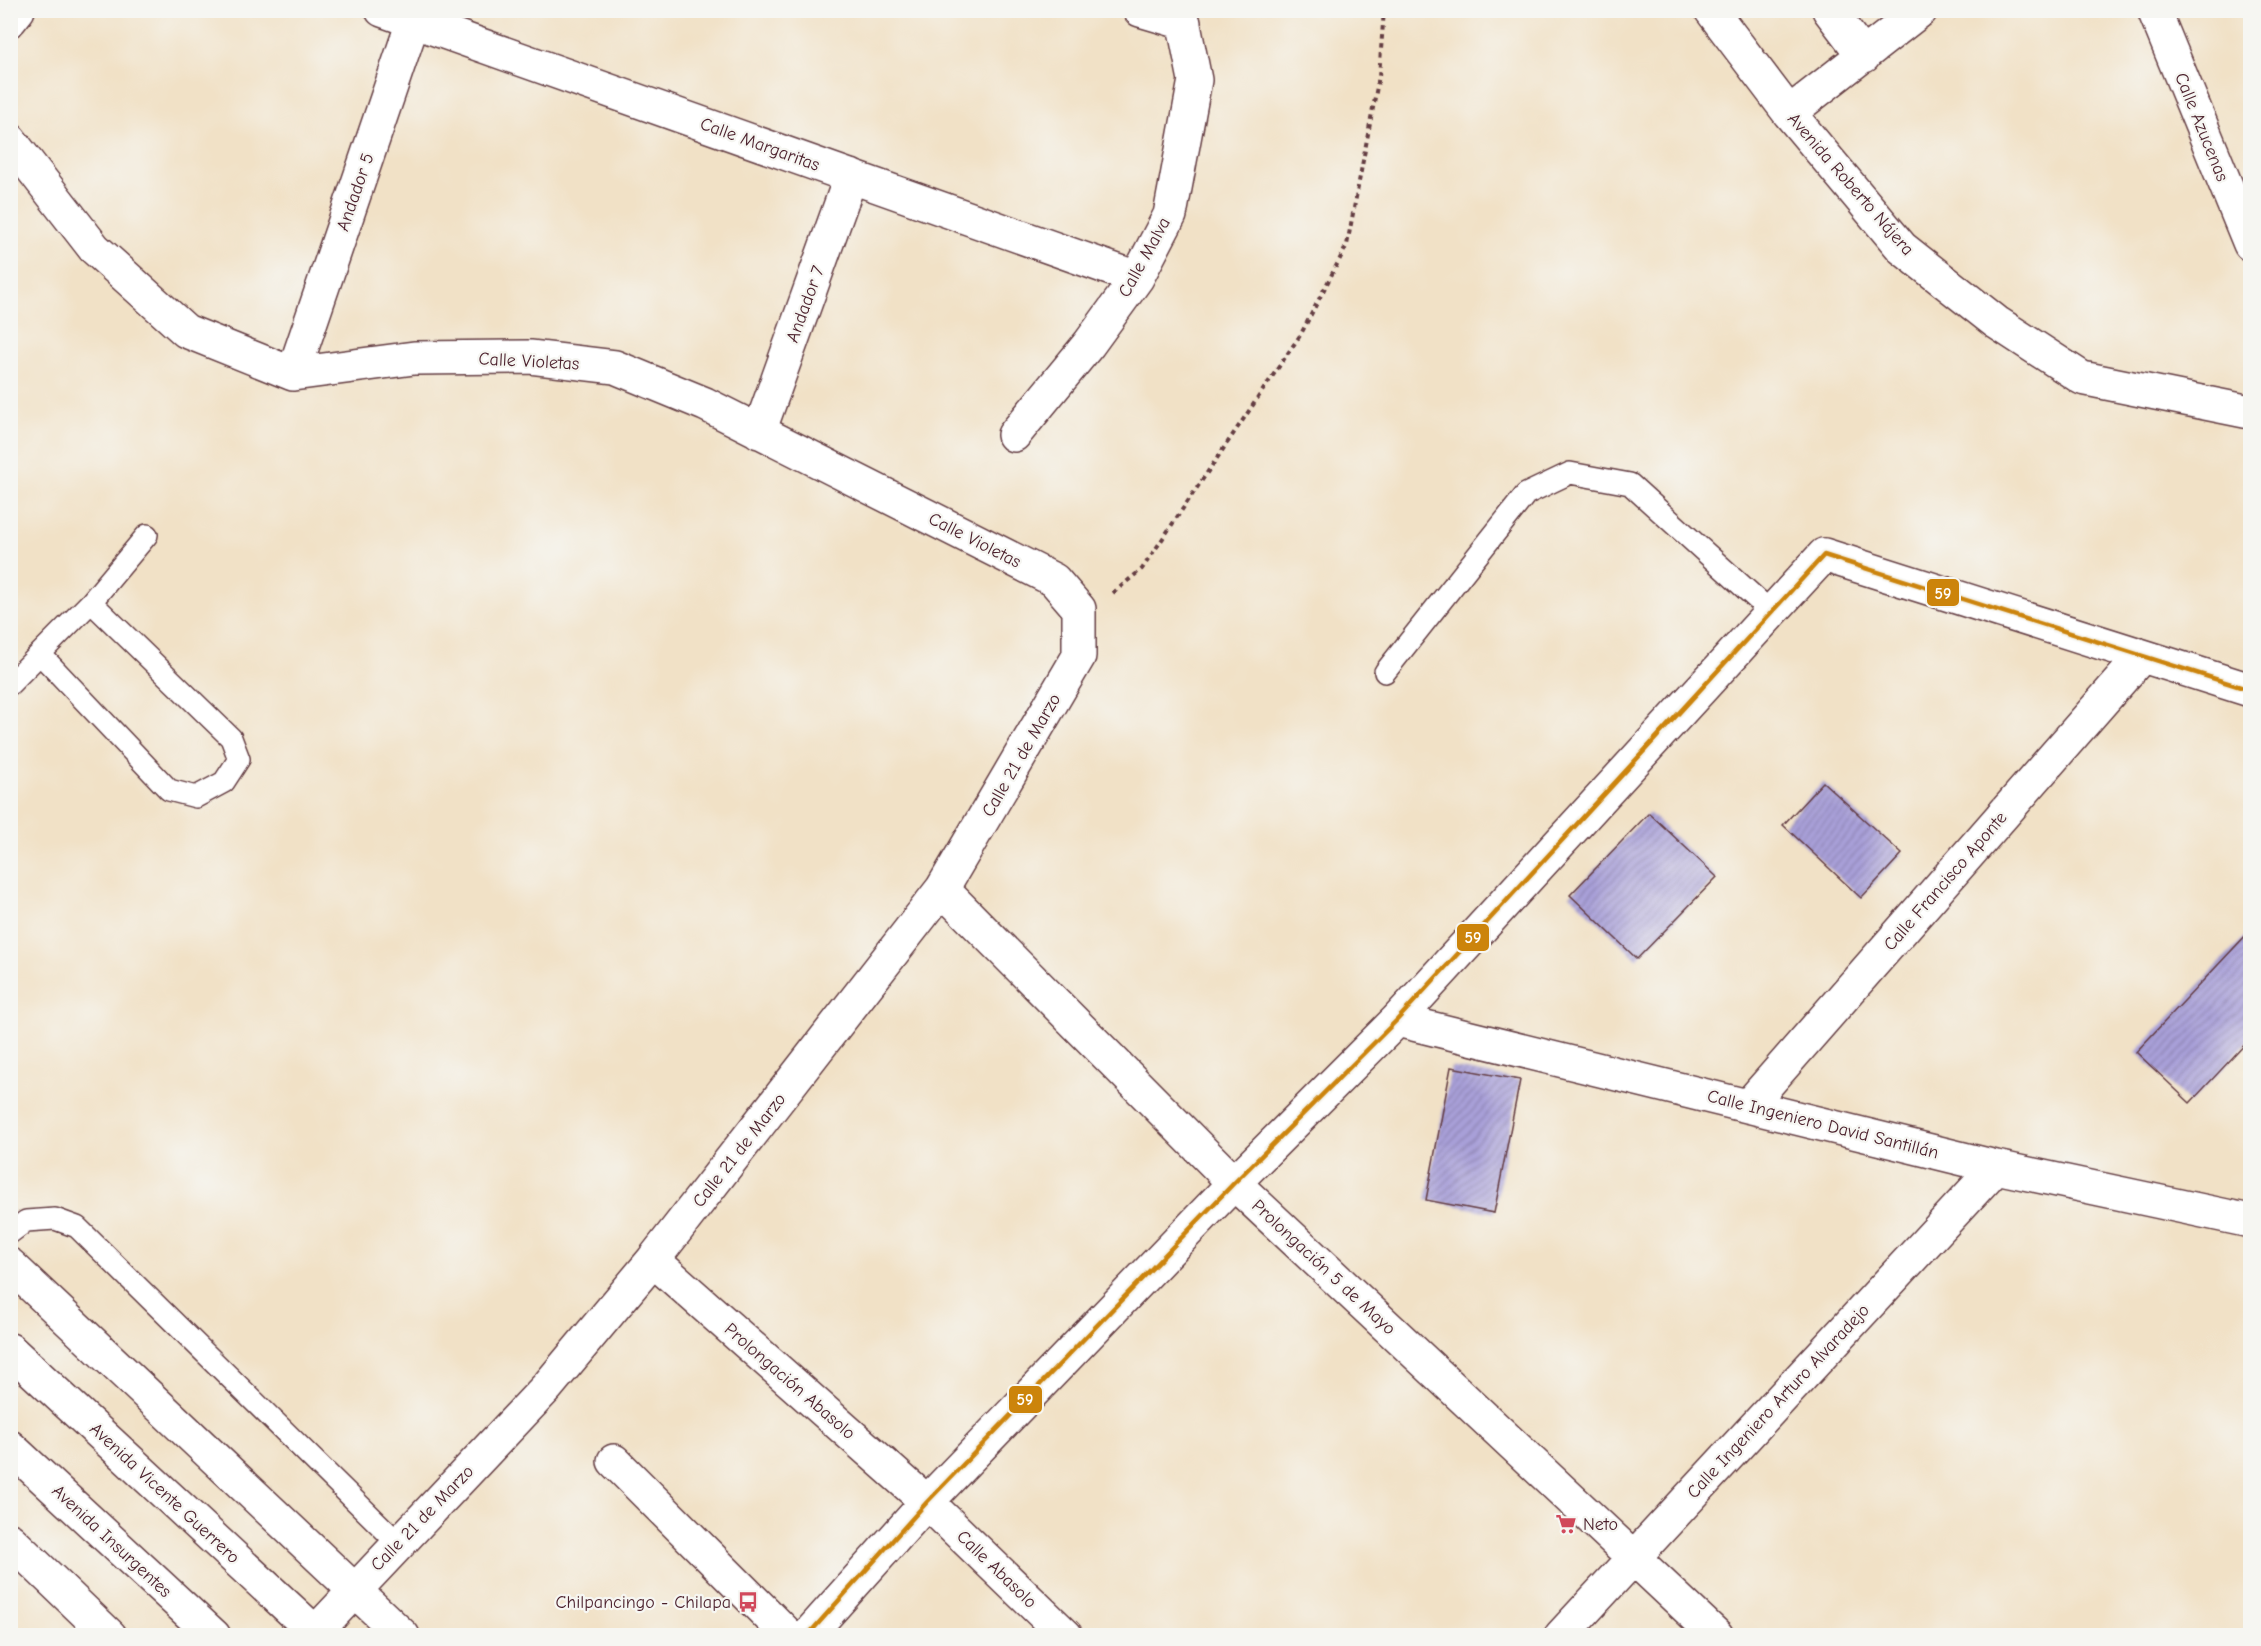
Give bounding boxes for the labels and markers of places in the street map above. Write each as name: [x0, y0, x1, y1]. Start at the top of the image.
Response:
supermarket icon: Neto: [1554, 1512, 1578, 1536]
place label: Neto: [1583, 1514, 1618, 1535]
bus stop icon: Chilpancingo - Chilapa: [736, 1590, 760, 1614]
place label: Chilpancingo - Chilapa: [556, 1592, 731, 1613]

